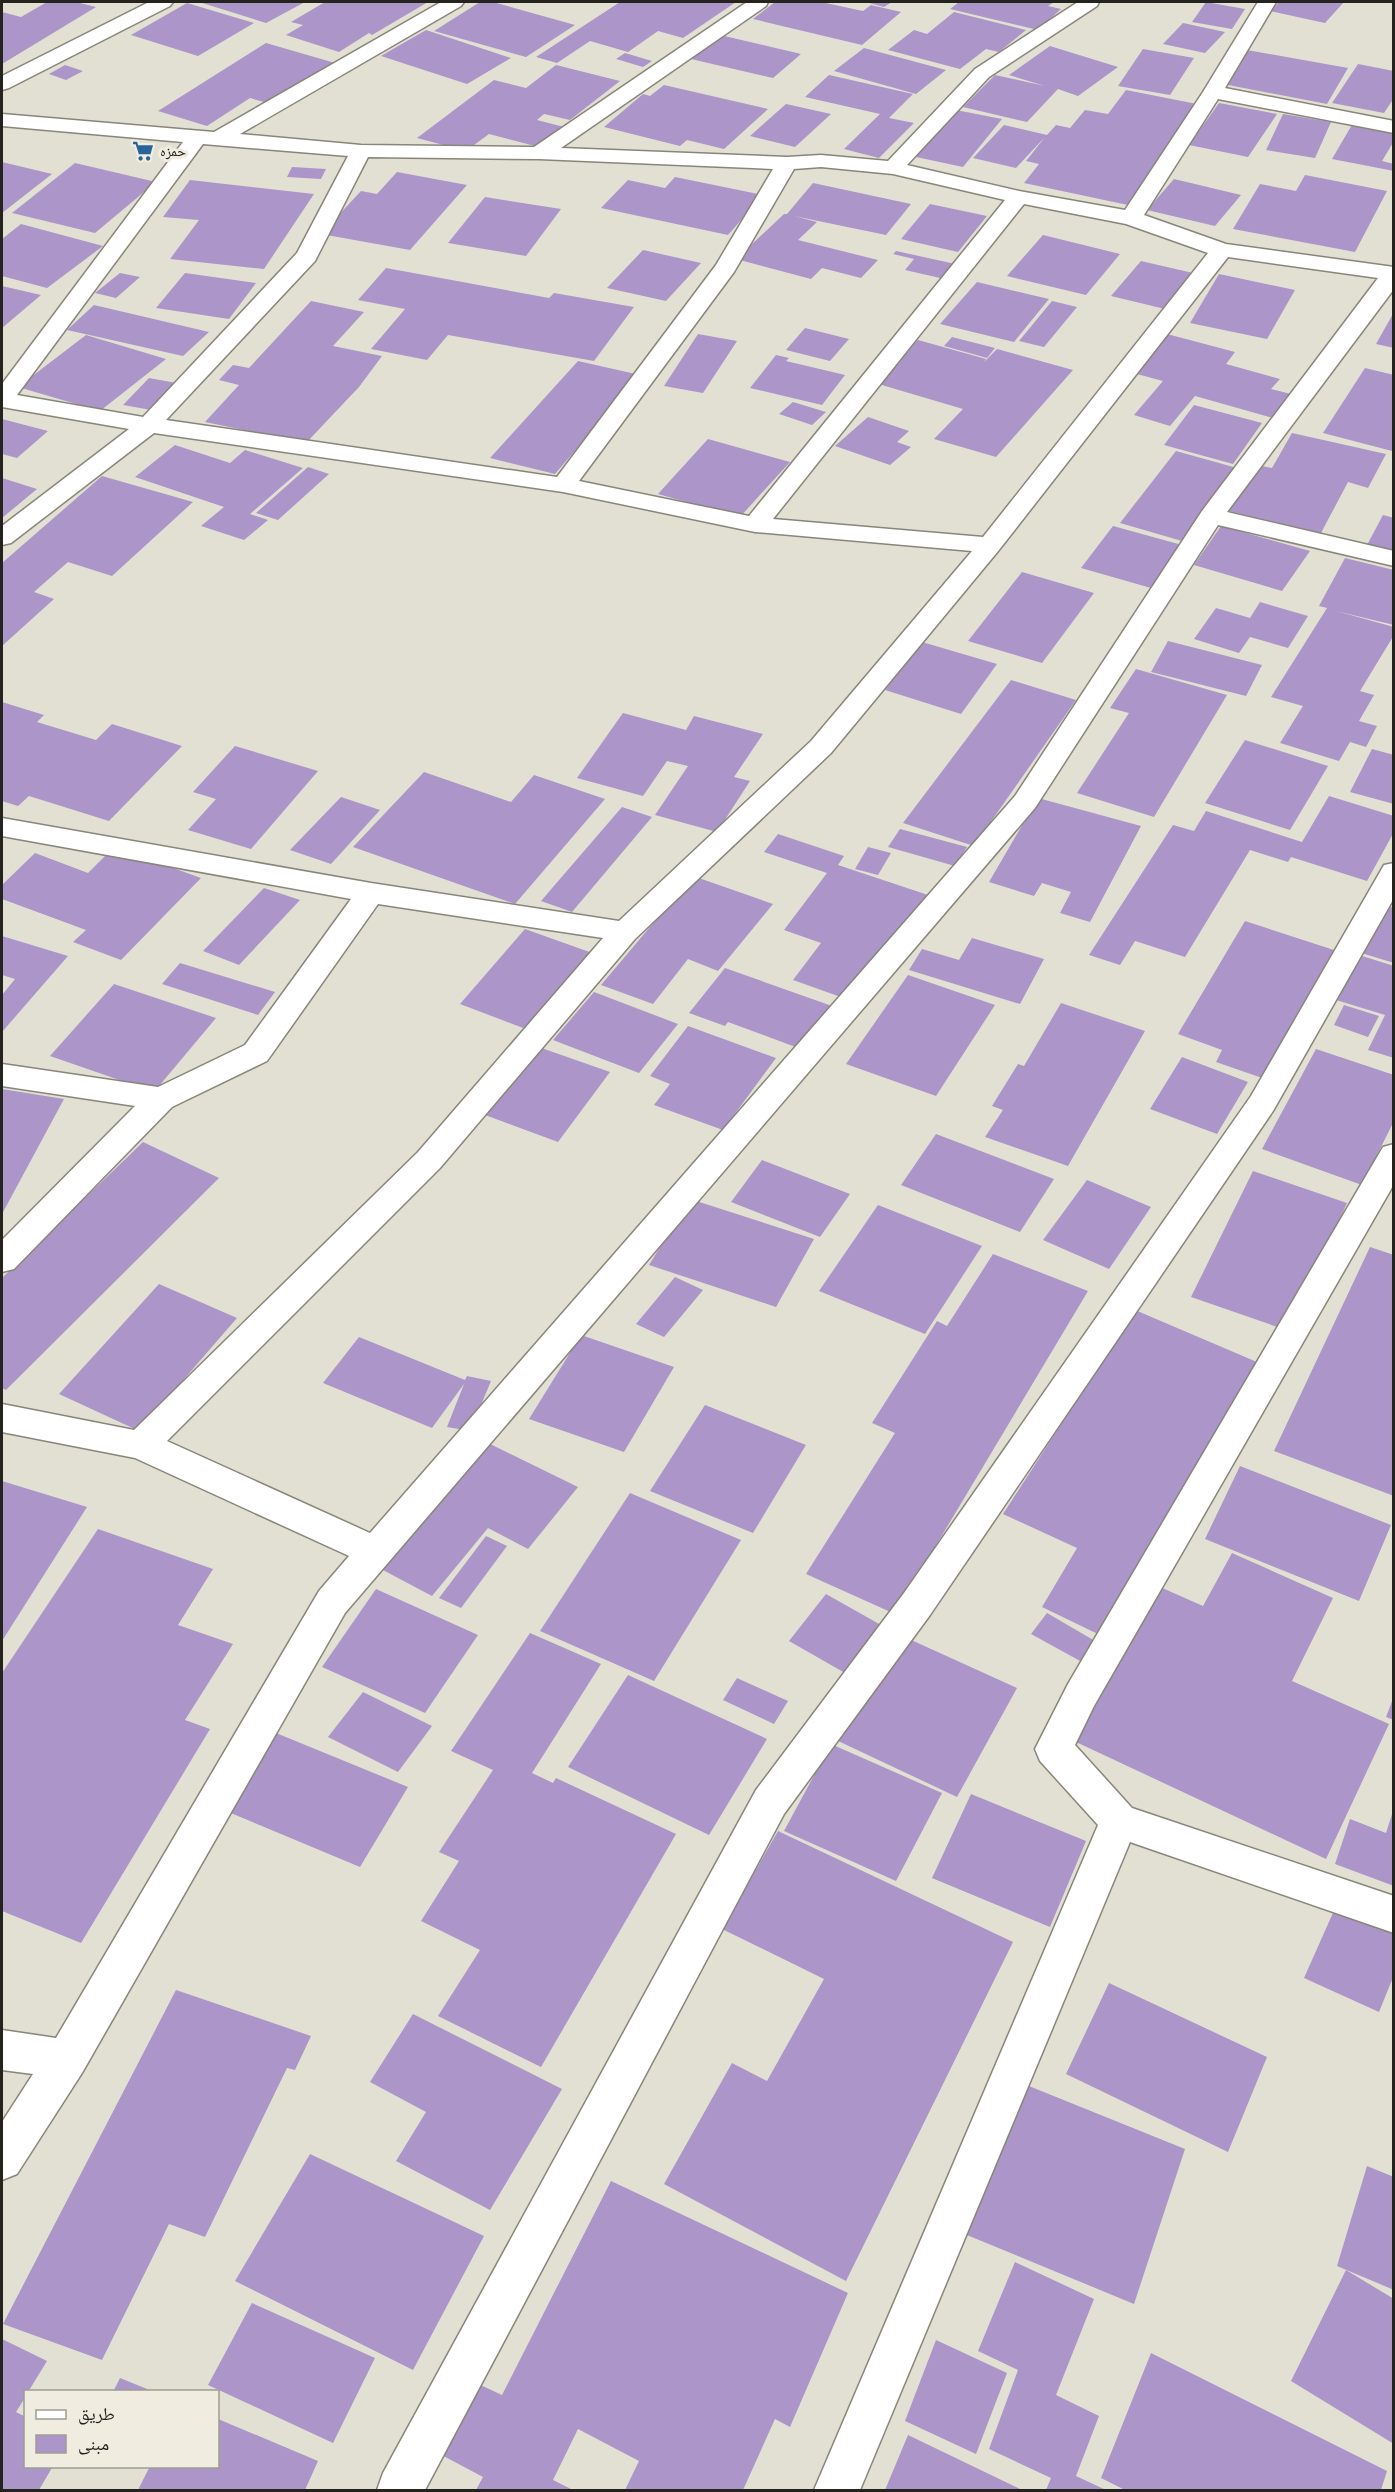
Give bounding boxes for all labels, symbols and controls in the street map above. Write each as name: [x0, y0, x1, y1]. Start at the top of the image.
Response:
supermarket icon: حمزه: [131, 139, 155, 163]
place label: حمزه: [160, 143, 186, 160]
legend: [24, 2390, 219, 2468]
text: طريق: [78, 2403, 115, 2425]
text: مبنى: [78, 2433, 109, 2455]

